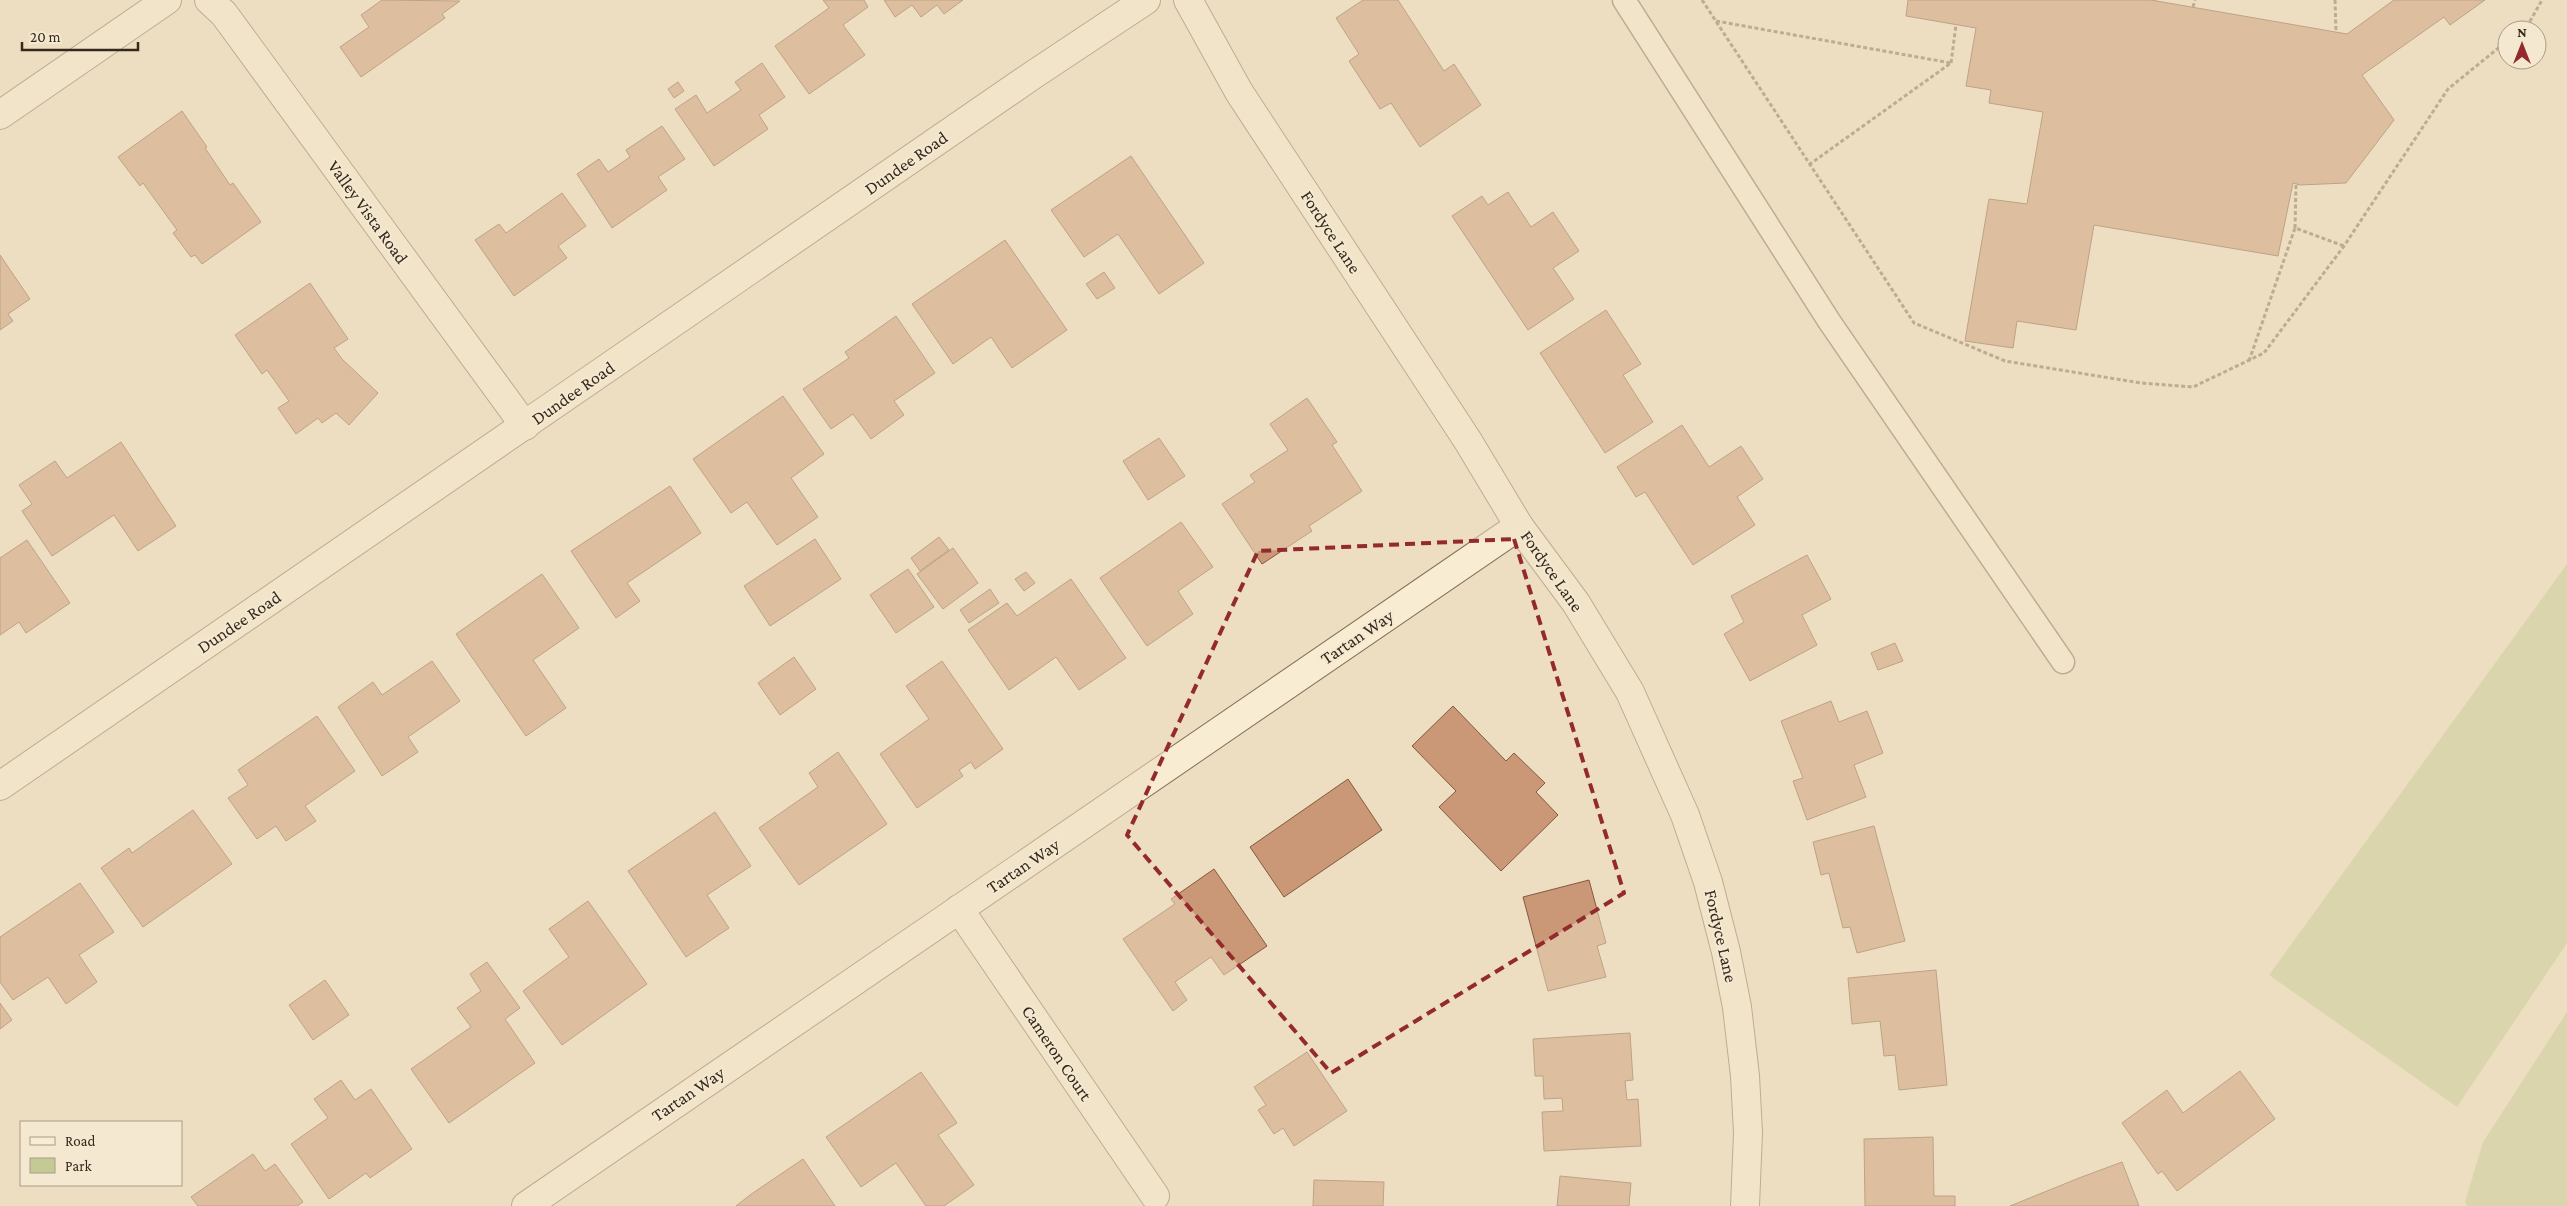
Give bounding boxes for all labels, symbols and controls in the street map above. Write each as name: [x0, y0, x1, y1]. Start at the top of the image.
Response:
scale bar: [22, 20, 139, 52]
north arrow: [2497, 20, 2547, 70]
text: N: [2517, 24, 2527, 40]
text: 20 m: [30, 29, 61, 45]
street label: Dundee Road: [861, 127, 952, 199]
street label: Valley Vista Road: [324, 157, 412, 268]
street label: Fordyce Lane: [1297, 187, 1365, 277]
street label: Dundee Road: [528, 357, 619, 429]
street label: Fordyce Lane: [1517, 527, 1587, 616]
street label: Dundee Road: [193, 586, 285, 657]
street label: Tartan Way: [1317, 605, 1398, 669]
street label: Tartan Way: [983, 834, 1064, 898]
street label: Fordyce Lane: [1701, 888, 1741, 984]
street label: Cameron Court: [1018, 1002, 1097, 1105]
street label: Tartan Way: [648, 1062, 729, 1126]
legend: [20, 1121, 182, 1186]
text: Road: [65, 1133, 96, 1149]
text: Park: [65, 1158, 92, 1174]

